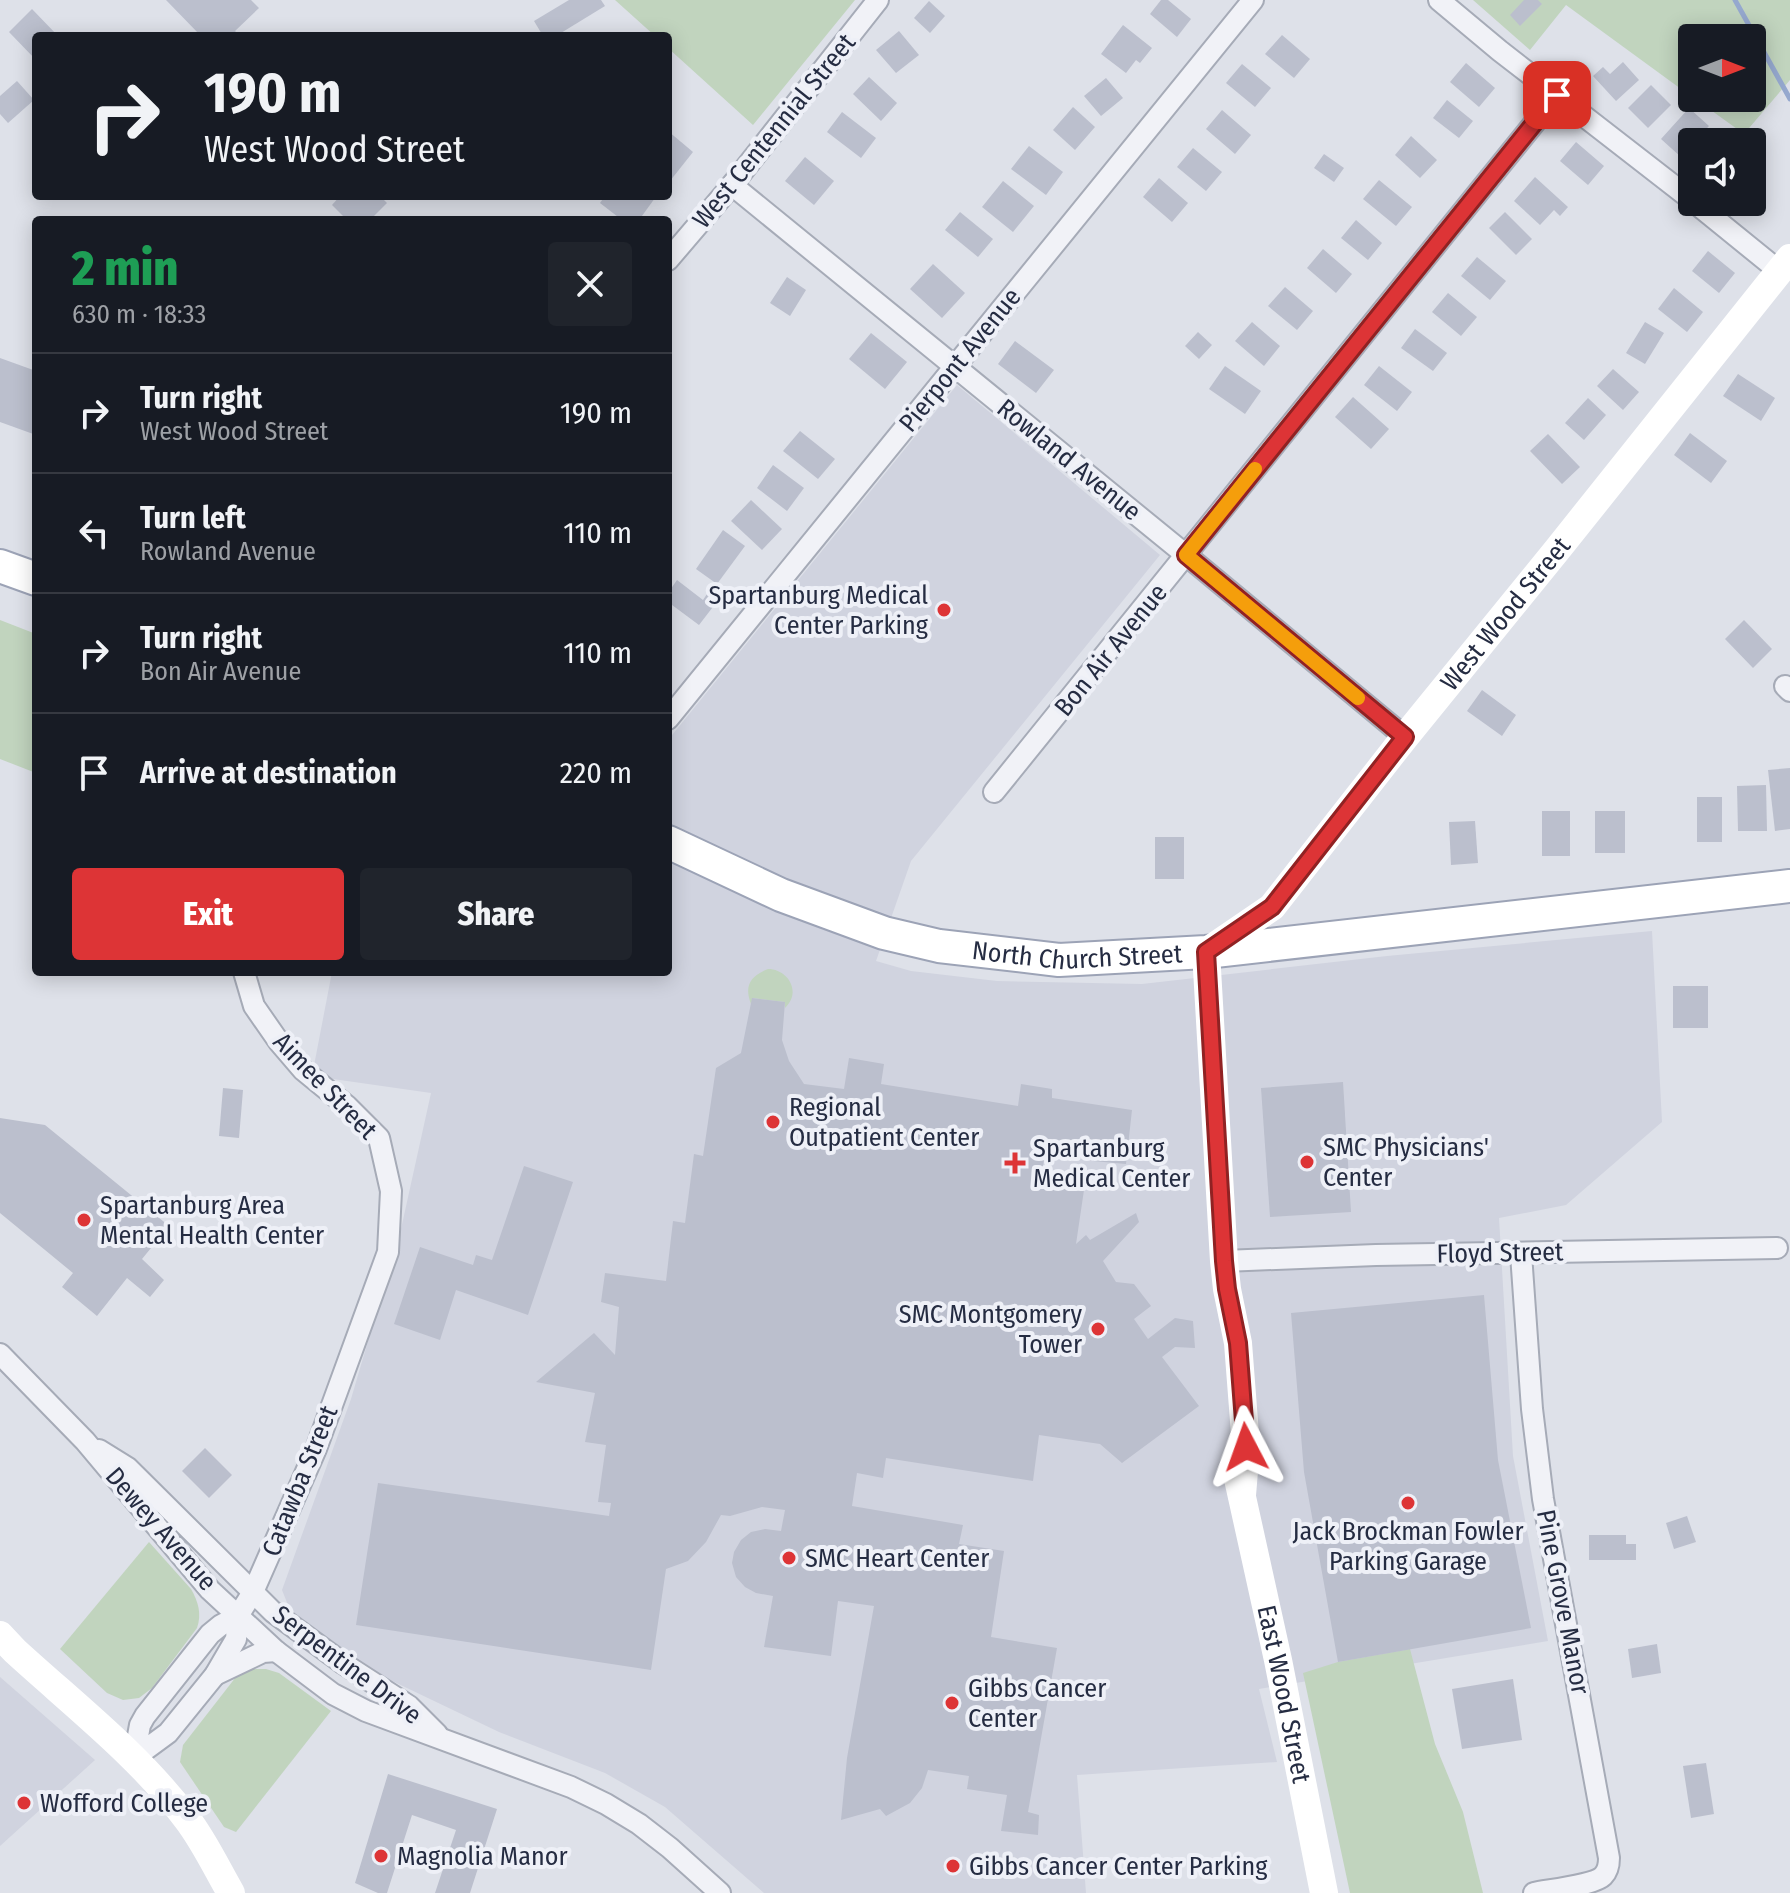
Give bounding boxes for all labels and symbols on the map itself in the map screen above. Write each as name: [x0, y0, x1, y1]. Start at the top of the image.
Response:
north arrow: [1678, 24, 1766, 112]
street label: West Centennial Street: [686, 27, 862, 235]
pin: [1523, 61, 1591, 129]
street label: Pierpont Avenue: [893, 282, 1027, 438]
street label: Rowland Avenue: [991, 393, 1147, 527]
street label: West Wood Street: [1434, 530, 1577, 697]
street label: Bon Air Avenue: [1048, 578, 1174, 722]
place label: Spartanburg Medical Center Parking: [708, 580, 929, 641]
marker: Spartanburg Medical Center Parking: [935, 601, 953, 619]
street label: North Church Street: [971, 935, 1183, 976]
street label: Aimee Street: [267, 1026, 384, 1146]
place label: Regional Outpatient Center: [789, 1092, 979, 1153]
marker: Regional Outpatient Center: [764, 1113, 782, 1131]
place label: SMC Physicians' Center: [1323, 1132, 1489, 1193]
place label: Spartanburg Medical Center: [1033, 1133, 1190, 1194]
marker: Spartanburg Medical Center: [1004, 1152, 1026, 1174]
marker: SMC Physicians' Center: [1298, 1153, 1316, 1171]
place label: Spartanburg Area Mental Health Center: [100, 1190, 324, 1251]
marker: Spartanburg Area Mental Health Center: [75, 1211, 93, 1229]
street label: Floyd Street: [1436, 1236, 1564, 1270]
place label: SMC Montgomery Tower: [899, 1299, 1082, 1360]
marker: SMC Montgomery Tower: [1089, 1320, 1107, 1338]
street label: Catawba Street: [256, 1401, 345, 1561]
position arrow: [1204, 1405, 1288, 1489]
street label: Dewey Avenue: [99, 1461, 223, 1597]
marker: Jack Brockman Fowler Parking Garage: [1399, 1494, 1417, 1512]
street label: Pine Grove Manor: [1530, 1507, 1596, 1697]
place label: Jack Brockman Fowler Parking Garage: [1292, 1516, 1524, 1577]
place label: SMC Heart Center: [805, 1543, 989, 1574]
marker: SMC Heart Center: [780, 1549, 798, 1567]
street label: Serpentine Drive: [267, 1599, 427, 1731]
street label: East Wood Street: [1251, 1602, 1318, 1786]
place label: Gibbs Cancer Center: [968, 1673, 1106, 1734]
marker: Gibbs Cancer Center: [943, 1694, 961, 1712]
place label: Wofford College: [40, 1788, 208, 1819]
marker: Wofford College: [15, 1794, 33, 1812]
place label: Magnolia Manor: [397, 1841, 568, 1872]
marker: Magnolia Manor: [372, 1847, 390, 1865]
place label: Gibbs Cancer Center Parking: [969, 1851, 1268, 1882]
marker: Gibbs Cancer Center Parking: [944, 1857, 962, 1875]

